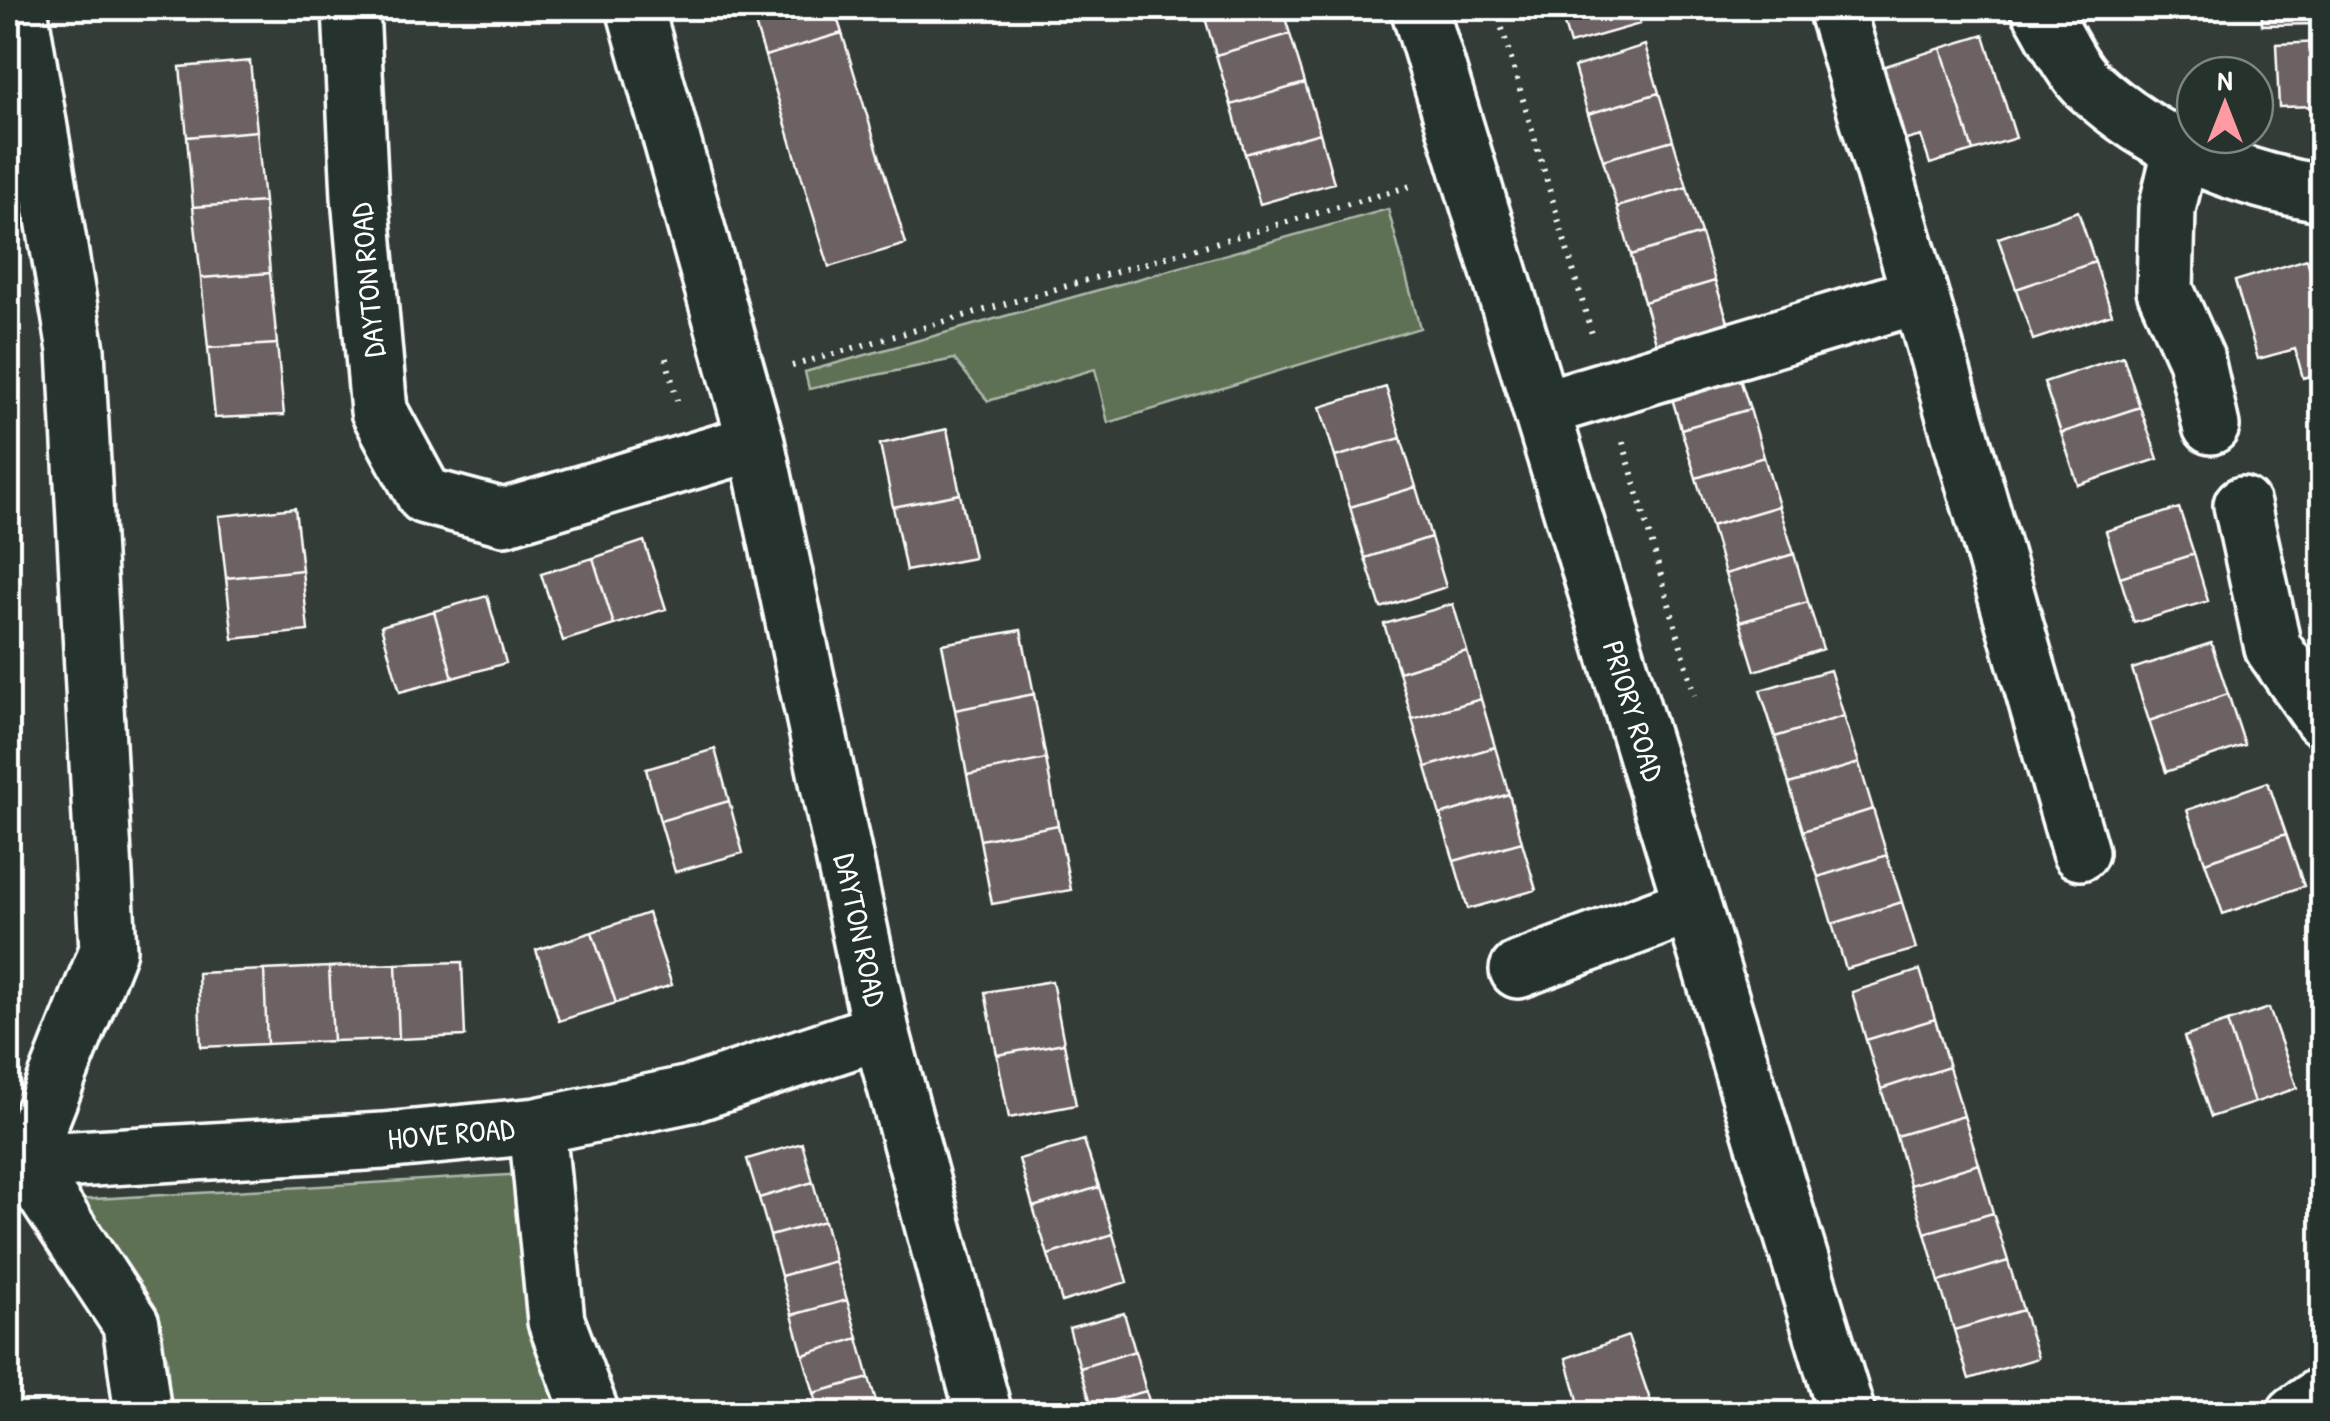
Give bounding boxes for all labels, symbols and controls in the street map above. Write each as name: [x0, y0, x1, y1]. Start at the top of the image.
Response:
north arrow: [2175, 55, 2275, 155]
text: N: [2218, 61, 2233, 99]
street label: DAYTON ROAD: [340, 200, 394, 359]
street label: PRIORY ROAD: [1594, 636, 1674, 786]
street label: DAYTON ROAD: [825, 850, 897, 1010]
street label: HOVE ROAD: [386, 1107, 517, 1158]

